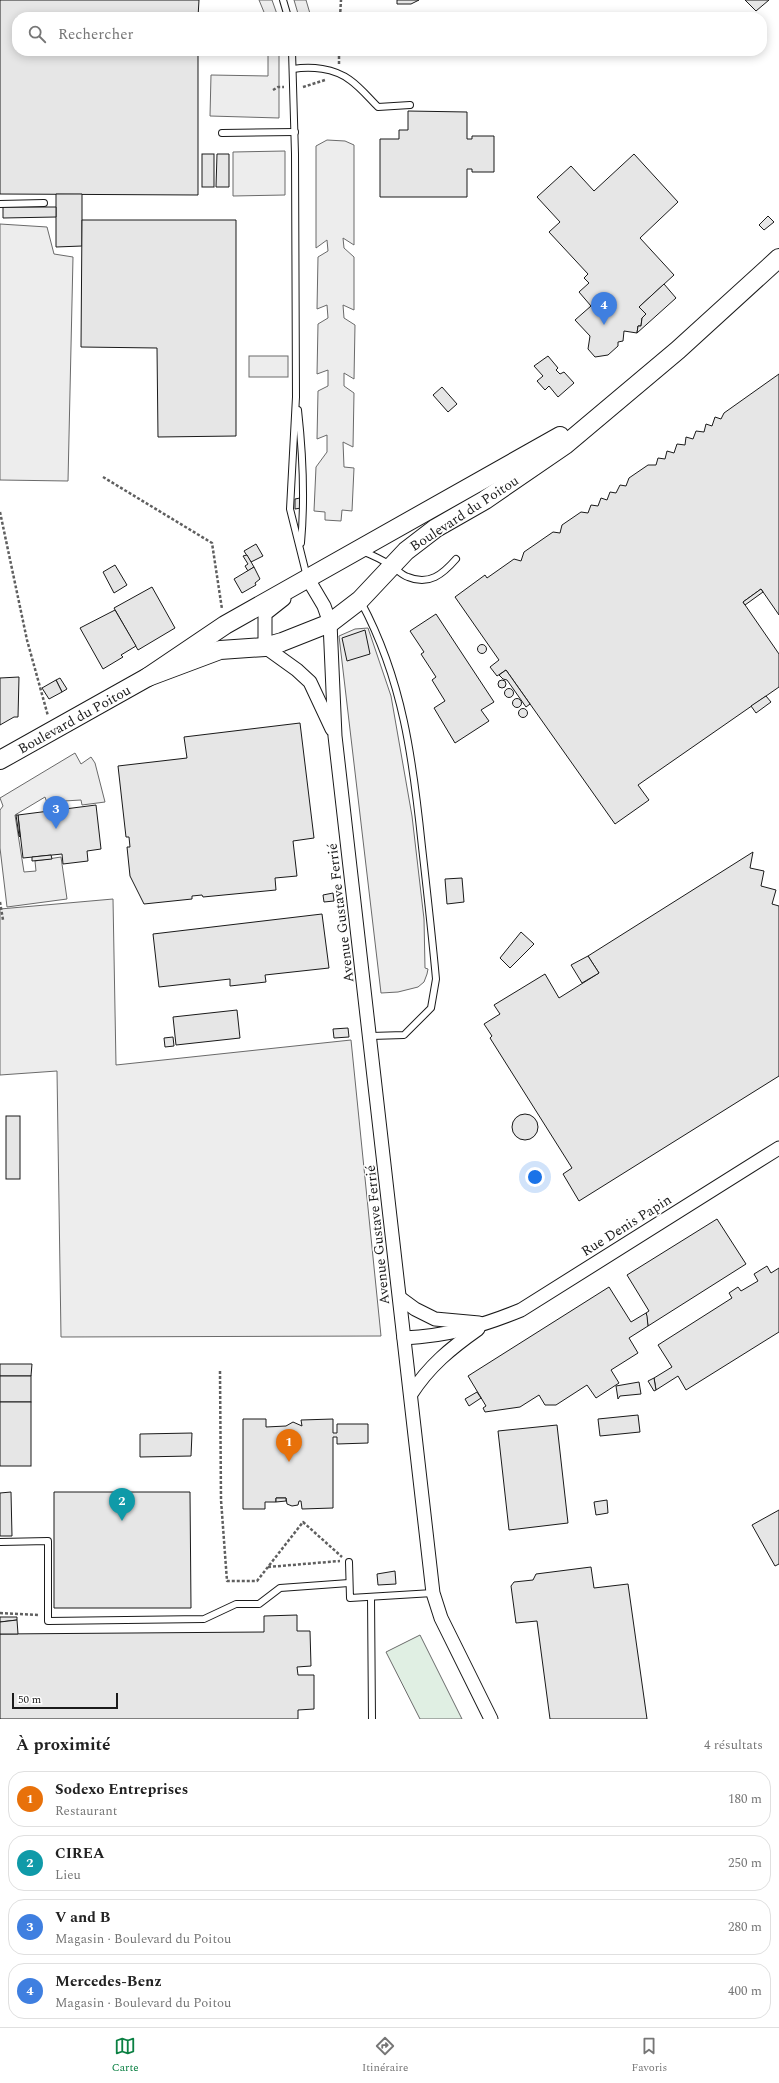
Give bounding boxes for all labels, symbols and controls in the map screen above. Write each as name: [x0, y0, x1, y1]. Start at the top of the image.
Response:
search box: [12, 12, 767, 56]
icon: search: [26, 23, 48, 45]
text: Rechercher: [58, 23, 133, 46]
pin: 4: [591, 292, 617, 325]
street label: Boulevard du Poitou: [406, 470, 523, 557]
street label: Boulevard du Poitou: [14, 680, 135, 759]
pin: 3: [43, 796, 69, 829]
street label: Avenue Gustave Ferrié: [322, 842, 359, 984]
street label: Avenue Gustave Ferrié: [360, 1164, 395, 1306]
your location: [525, 1167, 545, 1187]
street label: Rue Denis Papin: [577, 1189, 675, 1262]
pin: 1: [276, 1429, 302, 1462]
pin: 2: [109, 1488, 135, 1521]
scale bar: [12, 1691, 118, 1710]
text: 50 m: [18, 1691, 41, 1708]
text: À proximité: [16, 1732, 111, 1758]
text: 4 résultats: [704, 1735, 763, 1755]
text: Sodexo Entreprises: [55, 1778, 188, 1801]
text: 1: [26, 1789, 34, 1809]
text: 180 m: [728, 1789, 762, 1809]
text: Restaurant: [55, 1801, 117, 1821]
text: CIREA: [55, 1842, 105, 1865]
text: 2: [26, 1853, 34, 1873]
text: 250 m: [728, 1853, 762, 1873]
text: Lieu: [55, 1865, 81, 1885]
text: V and B: [55, 1906, 110, 1929]
text: 3: [26, 1917, 34, 1937]
text: 280 m: [728, 1917, 762, 1937]
text: Magasin · Boulevard du Poitou: [55, 1929, 231, 1949]
text: Mercedes-Benz: [55, 1970, 162, 1993]
text: 4: [26, 1981, 34, 2001]
text: 400 m: [728, 1981, 762, 2001]
text: Magasin · Boulevard du Poitou: [55, 1993, 231, 2013]
tab: Carte: [112, 2035, 139, 2076]
tab: Itinéraire: [362, 2035, 408, 2076]
tab: Favoris: [632, 2035, 667, 2076]

